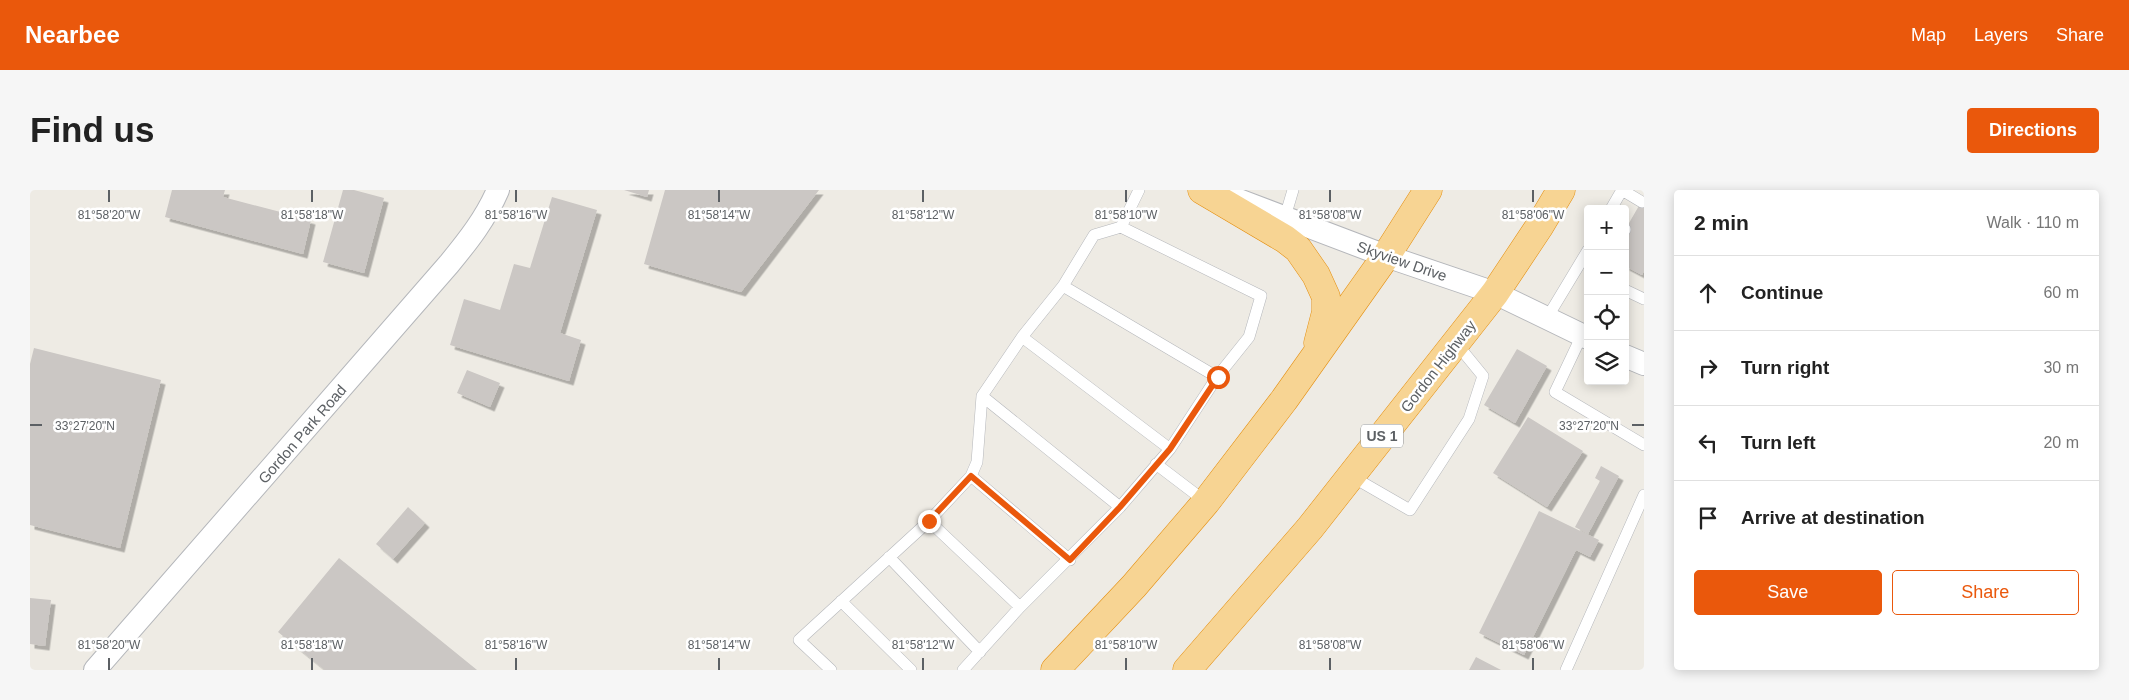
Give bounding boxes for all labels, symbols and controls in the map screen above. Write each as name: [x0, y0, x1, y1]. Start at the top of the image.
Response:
text: Nearbee: [25, 21, 120, 48]
text: Map: [1911, 25, 1946, 45]
text: Layers: [1974, 25, 2028, 45]
text: Share: [2056, 25, 2104, 45]
button: Directions: [1967, 108, 2099, 153]
text: Find us: [30, 110, 154, 149]
map controls: [1584, 205, 1629, 385]
button: +: [1584, 205, 1629, 250]
text: 81°58'20"W: [78, 208, 141, 222]
text: 81°58'18"W: [281, 208, 344, 222]
text: 81°58'16"W: [485, 208, 548, 222]
text: 81°58'14"W: [688, 208, 751, 222]
text: 81°58'12"W: [892, 208, 955, 222]
text: 81°58'10"W: [1095, 208, 1158, 222]
text: 81°58'08"W: [1299, 208, 1362, 222]
text: 81°58'06"W: [1502, 208, 1565, 222]
text: 2 min: [1694, 211, 1749, 234]
text: Walk · 110 m: [1987, 214, 2079, 231]
street label: Skyview Drive: [1355, 238, 1449, 284]
button: −: [1584, 250, 1629, 295]
icon: ahead: [1694, 279, 1722, 307]
text: Continue: [1741, 282, 1823, 303]
text: 60 m: [2043, 284, 2079, 301]
button: locate: [1584, 295, 1629, 340]
street label: Gordon Highway: [1397, 316, 1479, 415]
button: layers: [1584, 340, 1629, 385]
icon: right: [1694, 354, 1722, 382]
text: Turn right: [1741, 357, 1829, 378]
text: 30 m: [2043, 359, 2079, 376]
route start: [1207, 366, 1230, 389]
street label: Gordon Park Road: [255, 381, 349, 487]
text: 33°27'20"N: [55, 419, 115, 433]
text: 33°27'20"N: [1559, 419, 1619, 433]
road number: US 1: [1361, 425, 1403, 448]
icon: left: [1694, 429, 1722, 457]
text: Turn left: [1741, 432, 1816, 453]
text: 20 m: [2043, 434, 2079, 451]
icon: arrive: [1694, 504, 1722, 532]
text: Arrive at destination: [1741, 507, 1925, 528]
route end: [918, 510, 941, 533]
button: Save: [1694, 570, 1882, 615]
button: Share: [1892, 570, 2079, 615]
text: 81°58'20"W: [78, 638, 141, 652]
text: 81°58'18"W: [281, 638, 344, 652]
text: 81°58'16"W: [485, 638, 548, 652]
text: 81°58'14"W: [688, 638, 751, 652]
text: 81°58'12"W: [892, 638, 955, 652]
text: 81°58'10"W: [1095, 638, 1158, 652]
text: 81°58'08"W: [1299, 638, 1362, 652]
text: 81°58'06"W: [1502, 638, 1565, 652]

